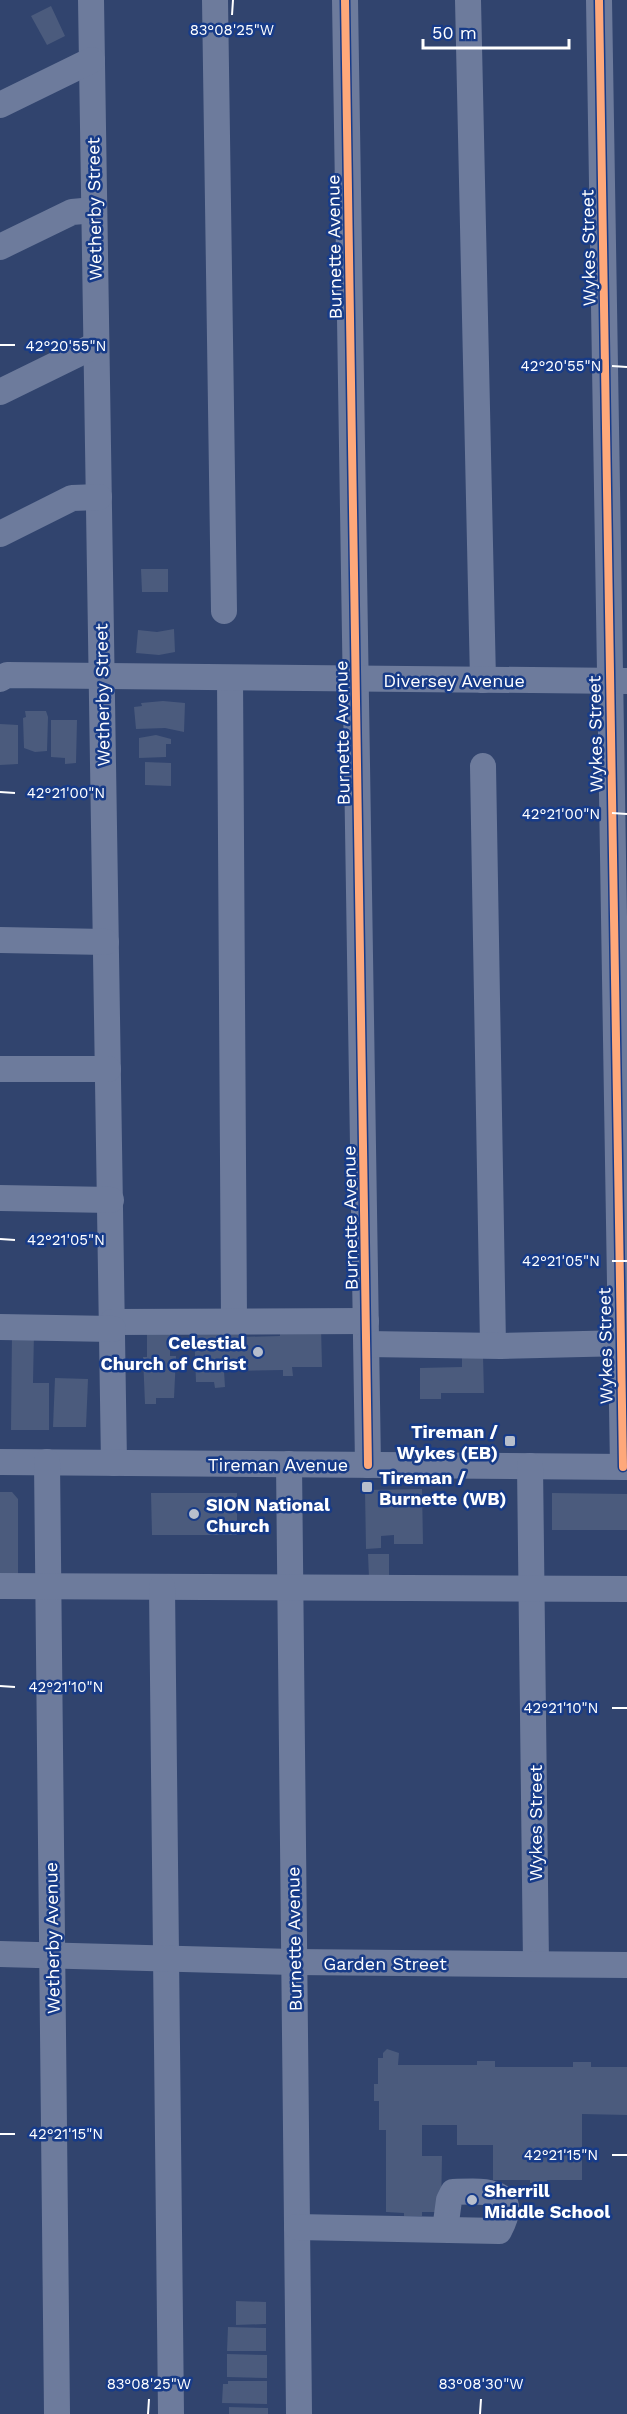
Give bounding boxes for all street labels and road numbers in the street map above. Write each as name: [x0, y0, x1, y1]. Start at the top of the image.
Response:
street label: Wetherby Street: [82, 137, 106, 281]
street label: Burnette Avenue: [322, 174, 346, 320]
street label: Wykes Street: [576, 189, 600, 307]
street label: Wetherby Street: [90, 623, 114, 767]
street label: Burnette Avenue: [330, 660, 354, 806]
street label: Diversey Avenue: [383, 670, 525, 691]
street label: Wykes Street: [583, 675, 607, 793]
street label: Burnette Avenue: [338, 1145, 362, 1291]
street label: Wykes Street: [593, 1287, 617, 1405]
street label: Tireman Avenue: [208, 1454, 348, 1475]
street label: Wykes Street: [525, 1764, 546, 1881]
street label: Wetherby Avenue: [40, 1862, 64, 2014]
street label: Burnette Avenue: [282, 1866, 306, 2012]
street label: Garden Street: [323, 1953, 447, 1974]

